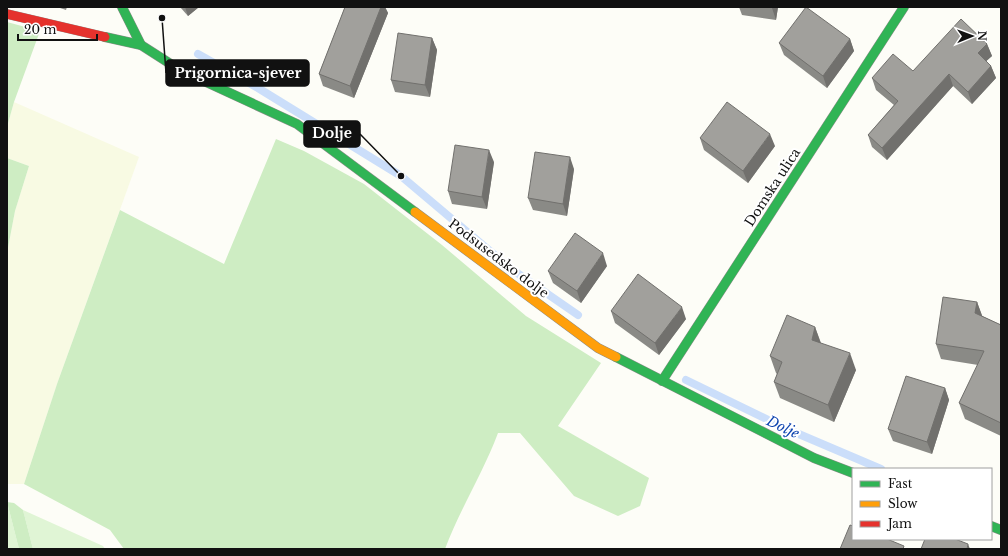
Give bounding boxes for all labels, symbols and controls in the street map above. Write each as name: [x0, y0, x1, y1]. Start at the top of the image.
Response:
scale bar: [18, 16, 97, 42]
north arrow: [952, 16, 992, 56]
text: 20 m: [24, 22, 56, 37]
text: N: [975, 31, 989, 42]
callout: Prigornica-sjever: [166, 60, 309, 86]
text: Prigornica-sjever: [174, 64, 302, 82]
callout: Dolje: [304, 121, 360, 147]
text: Dolje: [312, 124, 352, 142]
street label: Domska ulica: [741, 144, 805, 230]
street label: Podsusedsko dolje: [445, 215, 552, 302]
water label: Dolje: [763, 411, 803, 443]
legend: [852, 468, 992, 540]
text: Fast: [888, 476, 913, 491]
text: Slow: [888, 496, 918, 511]
text: Jam: [886, 516, 912, 531]

